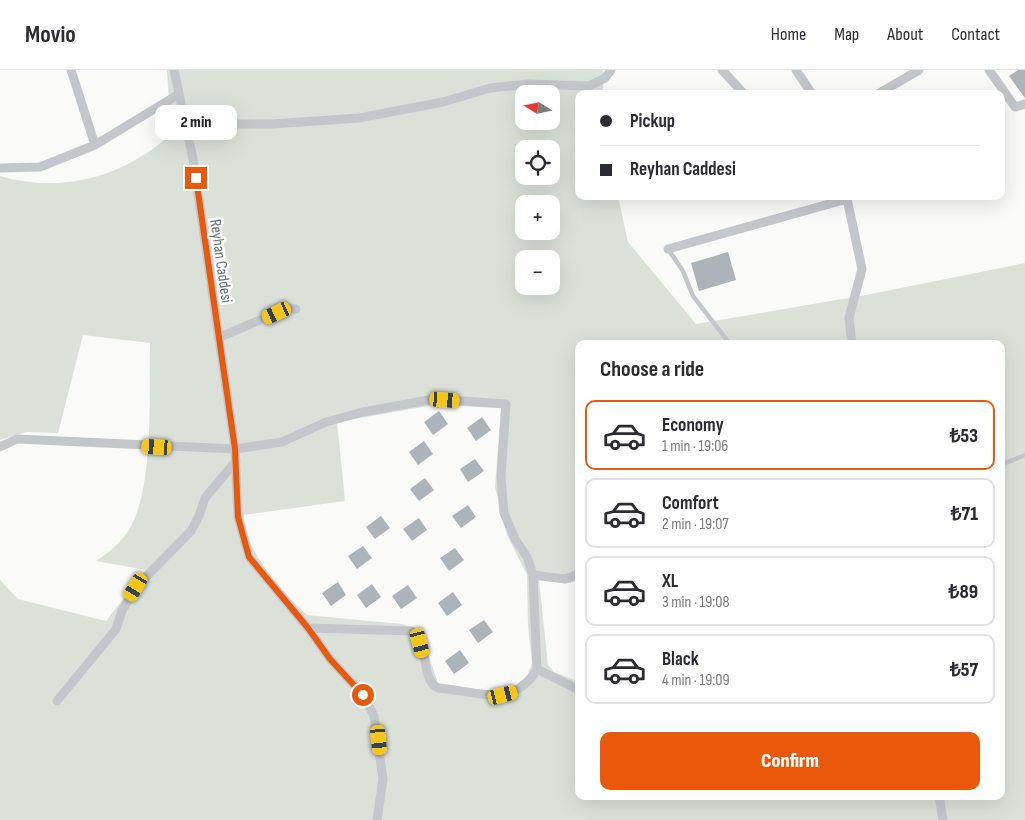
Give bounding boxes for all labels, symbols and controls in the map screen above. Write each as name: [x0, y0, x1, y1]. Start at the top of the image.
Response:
text: Movio: [25, 20, 76, 49]
text: Home: [771, 24, 806, 45]
text: Map: [834, 24, 859, 45]
text: About: [887, 24, 923, 45]
text: Contact: [951, 24, 1000, 45]
north arrow: [515, 85, 560, 130]
map controls: [515, 85, 560, 295]
callout: 2 min: [155, 106, 237, 140]
text: Pickup: [630, 110, 675, 133]
text: 2 min: [180, 113, 212, 132]
button: locate: [515, 140, 560, 185]
text: Reyhan Caddesi: [630, 158, 736, 181]
route end: [185, 167, 207, 189]
button: +: [515, 195, 560, 240]
street label: Reyhan Caddesi: [205, 218, 236, 304]
button: −: [515, 250, 560, 295]
car: [260, 300, 293, 326]
text: Choose a ride: [600, 356, 704, 383]
car: [429, 391, 460, 409]
icon: car: [602, 413, 647, 458]
text: Economy: [662, 414, 724, 437]
text: ₺53: [950, 425, 978, 448]
text: 1 min · 19:06: [662, 437, 728, 456]
car: [141, 439, 172, 455]
icon: car: [602, 491, 647, 536]
text: Comfort: [662, 492, 719, 515]
text: ₺71: [951, 503, 978, 526]
text: 2 min · 19:07: [662, 515, 729, 534]
icon: car: [602, 569, 647, 614]
car: [121, 570, 150, 604]
text: XL: [662, 570, 678, 593]
text: ₺89: [949, 581, 978, 604]
text: 3 min · 19:08: [662, 593, 729, 612]
car: [408, 627, 431, 659]
icon: car: [602, 647, 647, 692]
text: Black: [662, 648, 699, 671]
text: ₺57: [950, 659, 978, 682]
text: 4 min · 19:09: [662, 671, 730, 690]
route start: [352, 684, 374, 706]
car: [486, 684, 519, 706]
car: [369, 724, 388, 756]
button: Confirm: [600, 732, 980, 790]

